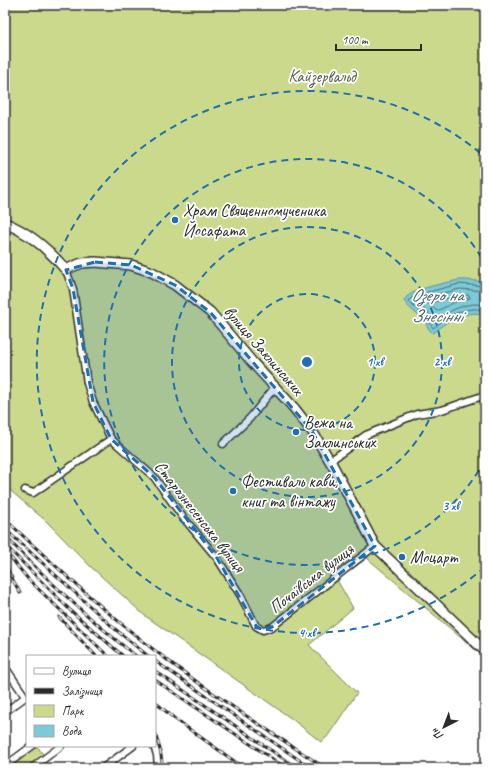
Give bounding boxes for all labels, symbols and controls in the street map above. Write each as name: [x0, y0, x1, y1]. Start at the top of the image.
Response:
scale bar: [336, 26, 421, 52]
text: 100 m: [342, 32, 369, 48]
park label: Кайзервальд: [288, 66, 358, 88]
place label: Храм Священномученика Йосафата: [183, 200, 327, 241]
marker: Храм Священномученика Йосафата: [170, 215, 180, 225]
water label: Озеро на Знесінні: [411, 284, 467, 327]
street label: вулиця Заклинських: [219, 301, 309, 400]
text: 1 хв: [367, 354, 385, 370]
text: 2 хв: [434, 354, 452, 370]
centre of rings: [300, 355, 314, 369]
place label: Вежа на Заклинських: [304, 412, 377, 453]
marker: Вежа на Заклинських: [291, 427, 301, 437]
street label: Старознесенська вулиця: [150, 457, 251, 577]
place label: Фестиваль кави, книг та вінтажу: [241, 471, 338, 512]
marker: Фестиваль кави, книг та вінтажу: [228, 486, 238, 496]
text: 3 хв: [443, 498, 461, 514]
street label: Почаївська вулиця: [265, 538, 358, 618]
place label: Моцарт: [410, 547, 459, 568]
marker: Моцарт: [397, 552, 407, 562]
text: 4 хв: [299, 625, 317, 641]
legend: [26, 655, 156, 747]
text: Вулиця: [62, 663, 91, 679]
text: Залізниця: [62, 683, 103, 699]
text: Парк: [62, 703, 85, 719]
north arrow: [424, 707, 464, 747]
text: Вода: [62, 723, 83, 739]
text: Пн: [428, 725, 446, 743]

